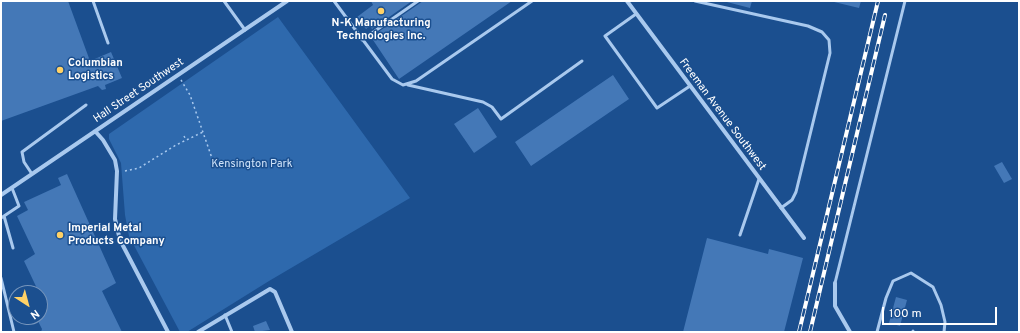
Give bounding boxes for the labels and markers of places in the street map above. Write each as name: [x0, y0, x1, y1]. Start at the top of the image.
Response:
marker: N-K Manufacturing Technologies Inc.: [376, 6, 386, 16]
place label: N-K Manufacturing Technologies Inc.: [331, 17, 431, 43]
place label: Columbian Logistics: [68, 57, 123, 83]
marker: Columbian Logistics: [55, 65, 65, 75]
place label: Imperial Metal Products Company: [68, 222, 165, 248]
marker: Imperial Metal Products Company: [55, 230, 65, 240]

